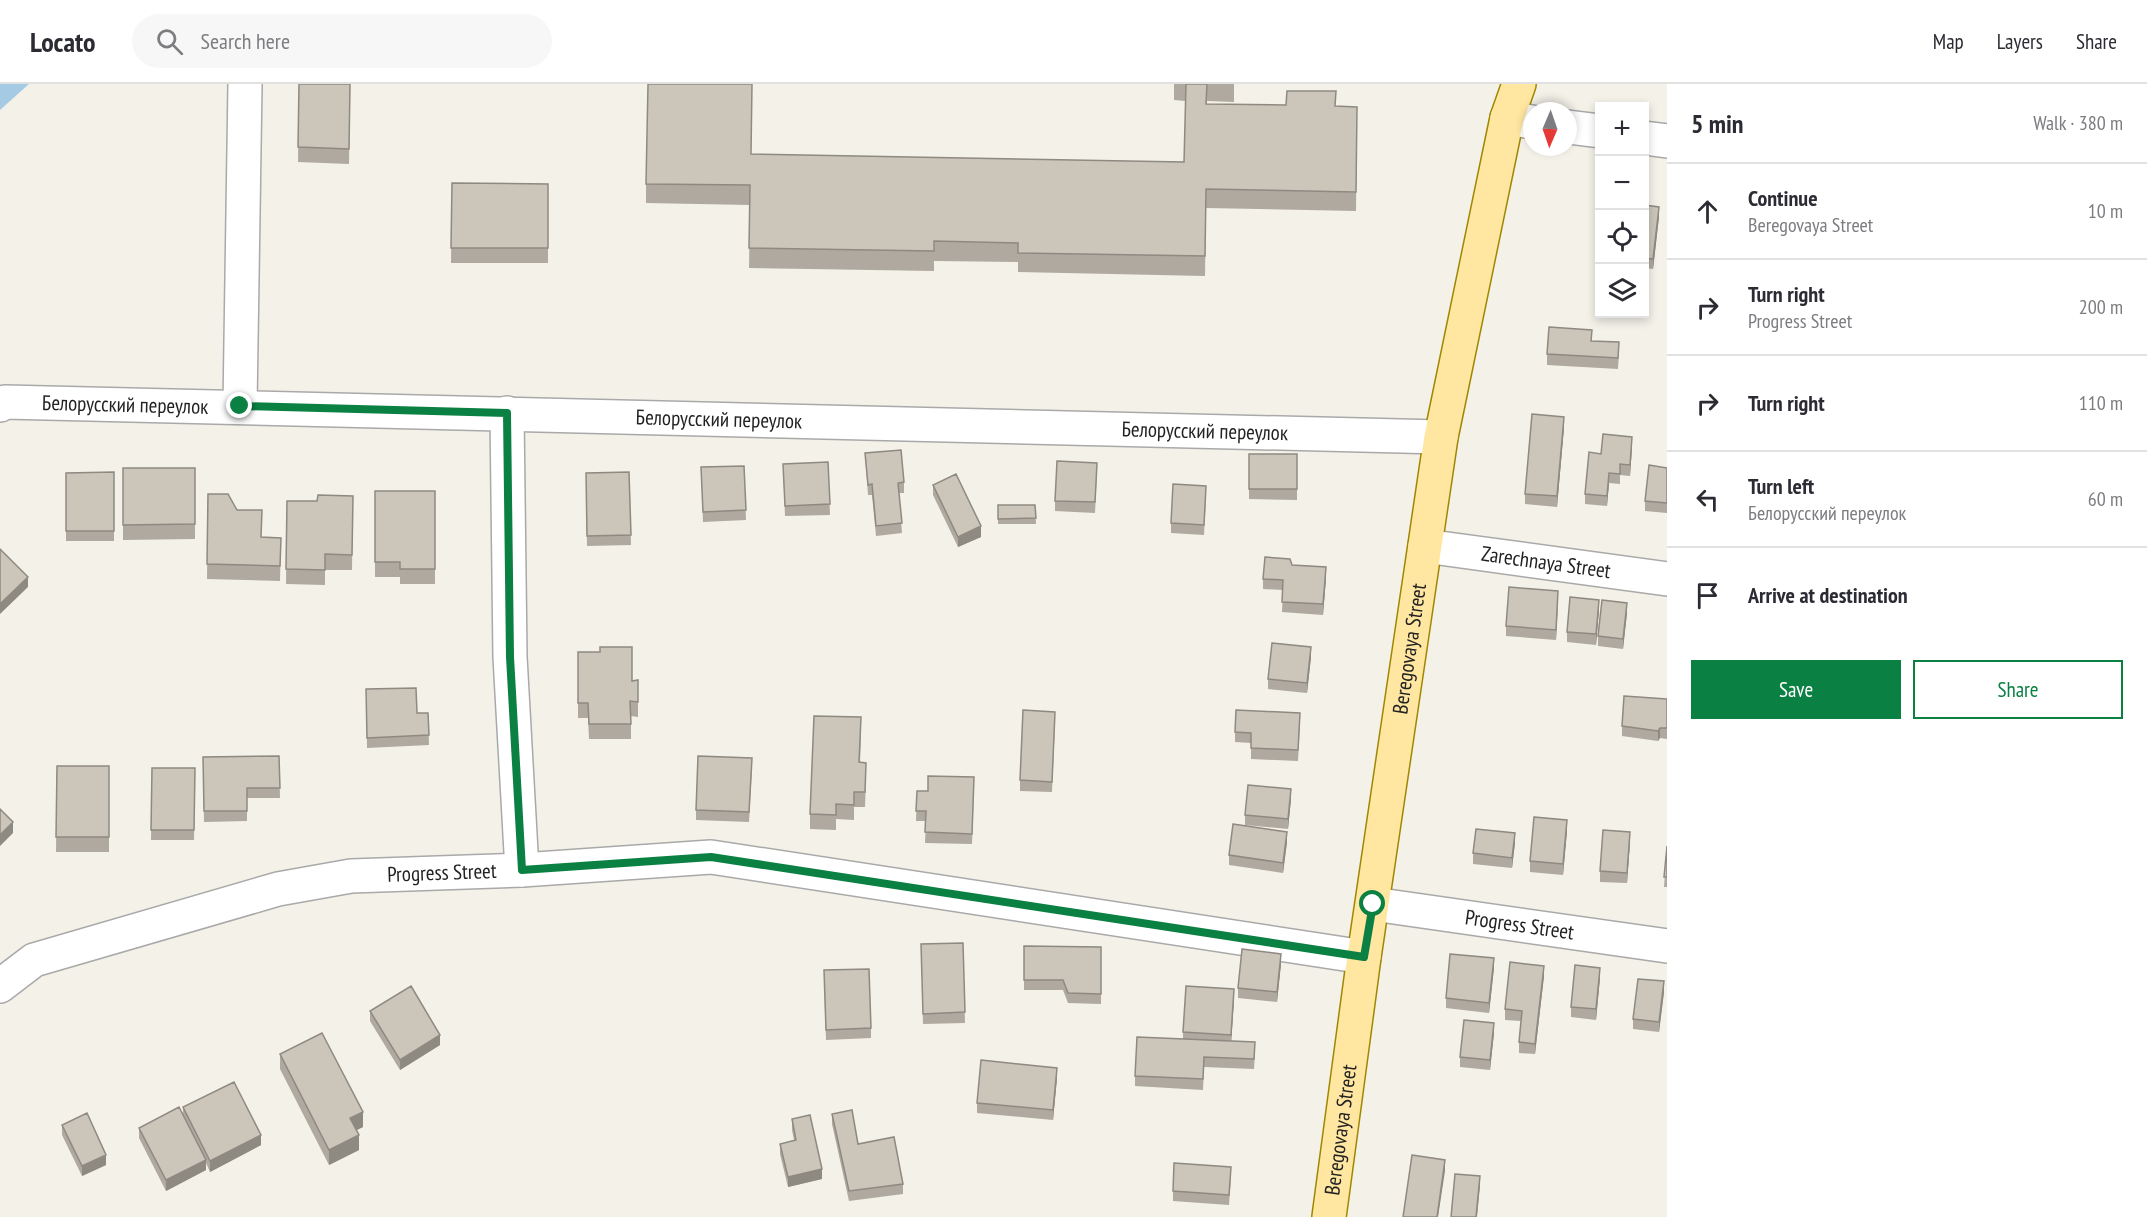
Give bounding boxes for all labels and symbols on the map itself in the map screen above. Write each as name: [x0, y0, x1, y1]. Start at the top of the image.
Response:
north arrow: [1523, 102, 1577, 156]
street label: Белорусский переулок: [42, 389, 209, 420]
route end: [226, 392, 252, 418]
street label: Белорусский переулок: [635, 403, 802, 434]
street label: Белорусский переулок: [1121, 415, 1288, 446]
street label: Zarechnaya Street: [1480, 540, 1613, 584]
street label: Beregovaya Street: [1386, 581, 1432, 716]
street label: Progress Street: [387, 857, 497, 888]
route start: [1359, 890, 1385, 916]
street label: Progress Street: [1463, 903, 1576, 946]
street label: Beregovaya Street: [1318, 1062, 1362, 1197]

